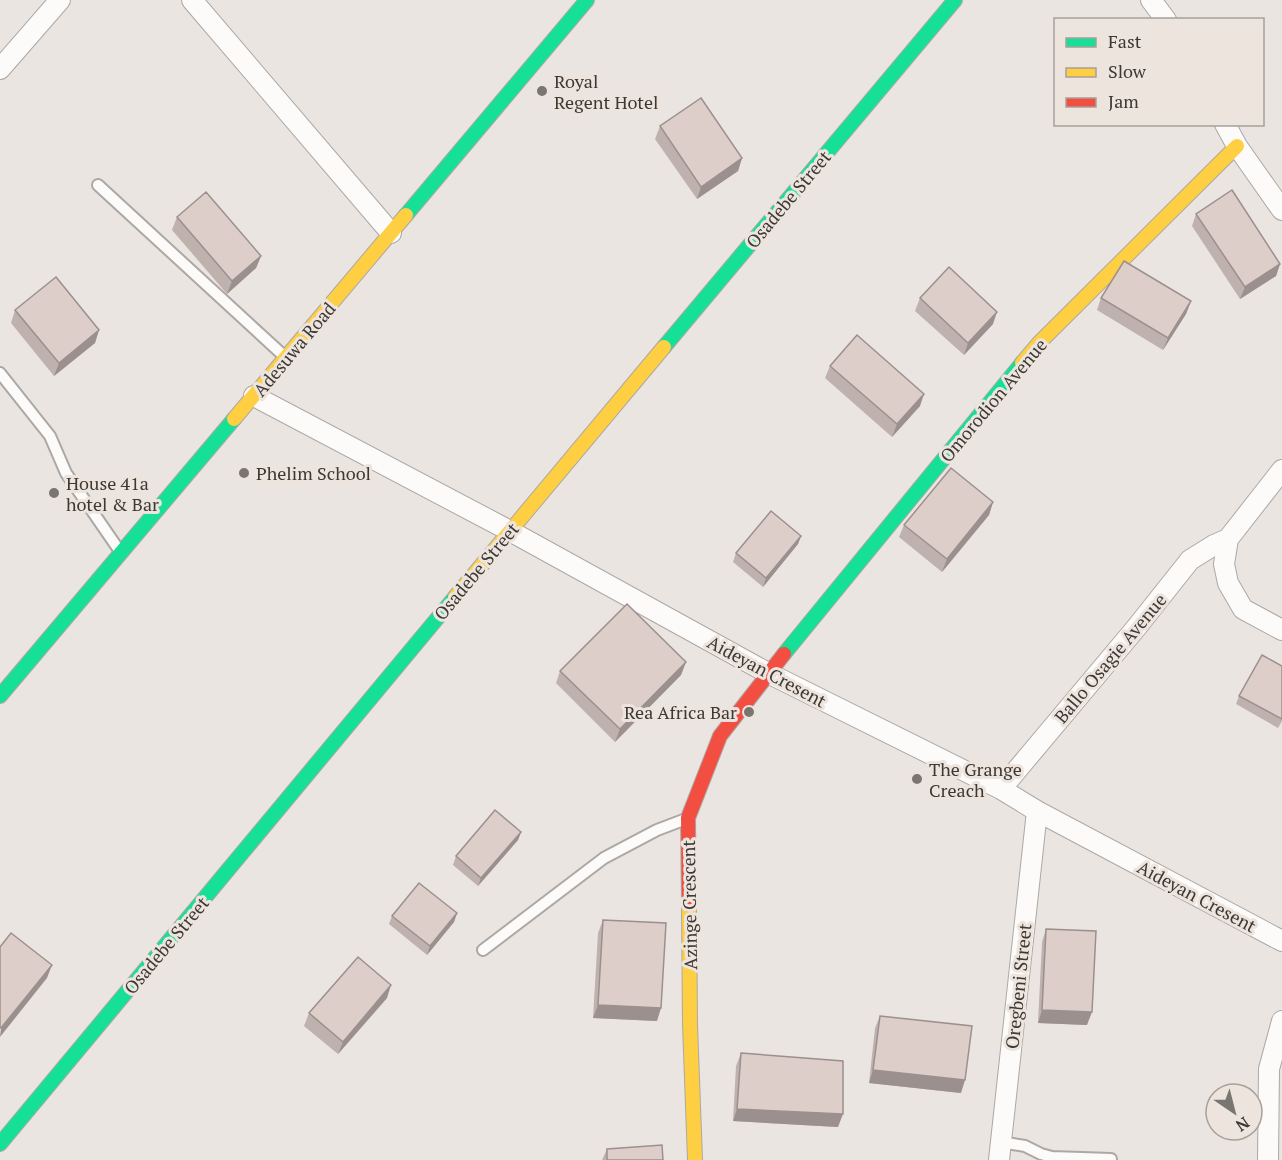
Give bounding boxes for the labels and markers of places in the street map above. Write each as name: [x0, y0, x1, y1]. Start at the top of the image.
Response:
place label: Royal Regent Hotel: [554, 69, 658, 114]
marker: Royal Regent Hotel: [535, 84, 549, 98]
place label: Phelim School: [256, 461, 371, 485]
marker: Phelim School: [237, 466, 251, 480]
place label: House 41a hotel & Bar: [66, 471, 159, 516]
marker: House 41a hotel & Bar: [47, 486, 61, 500]
place label: Rea Africa Bar: [624, 700, 737, 724]
marker: Rea Africa Bar: [742, 705, 756, 719]
place label: The Grange Creach: [929, 757, 1022, 802]
marker: The Grange Creach: [910, 772, 924, 786]

